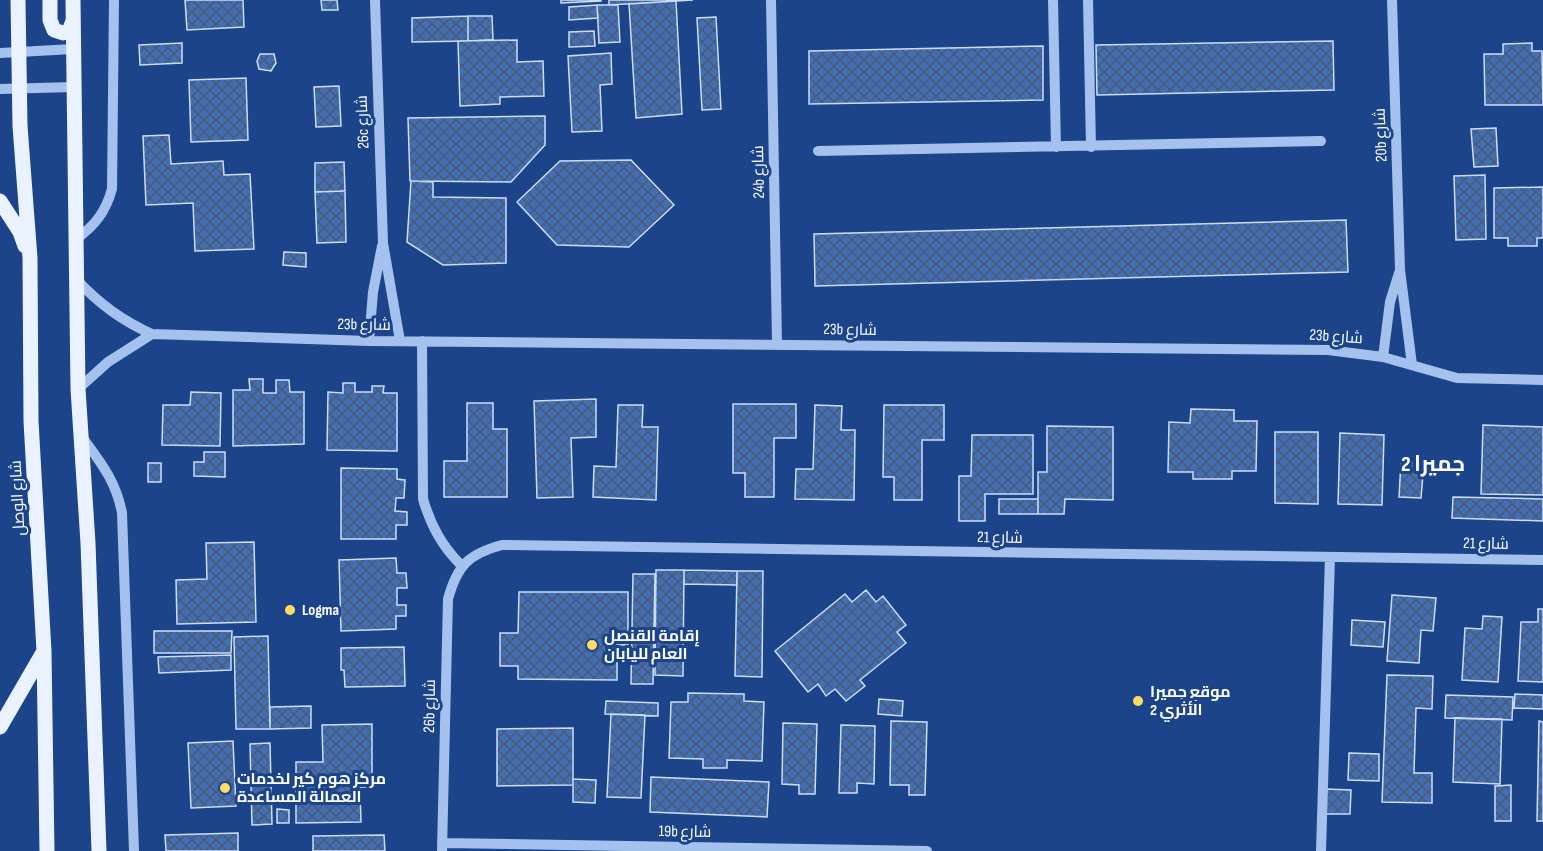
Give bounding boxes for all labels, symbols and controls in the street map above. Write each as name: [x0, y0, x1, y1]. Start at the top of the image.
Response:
street label: 26c شارع: [353, 95, 374, 149]
street label: 20b شارع: [1371, 108, 1392, 162]
street label: 24b شارع: [749, 145, 770, 199]
street label: 23b شارع: [337, 315, 391, 336]
street label: 23b شارع: [823, 320, 877, 341]
street label: 23b شارع: [1309, 326, 1363, 349]
district label: جميرا 2: [1401, 451, 1465, 478]
street label: شارع الوصل: [7, 460, 30, 536]
street label: شارع 21: [977, 528, 1023, 549]
street label: شارع 21: [1463, 534, 1509, 555]
place label: Logma: [302, 601, 339, 620]
marker: Logma: [283, 603, 297, 617]
place label: إقامة القنصل العام لليابان: [604, 627, 700, 665]
marker: إقامة القنصل العام لليابان: [585, 638, 599, 652]
street label: 26b شارع: [420, 679, 441, 733]
place label: موقع جميرا 2 الأثري: [1150, 683, 1231, 722]
marker: موقع جميرا 2 الأثري: [1131, 694, 1145, 708]
place label: مركز هوم كير لخدمات العمالة المساعدة: [237, 770, 386, 807]
marker: مركز هوم كير لخدمات العمالة المساعدة: [218, 781, 232, 795]
street label: 19b شارع: [658, 822, 712, 843]

